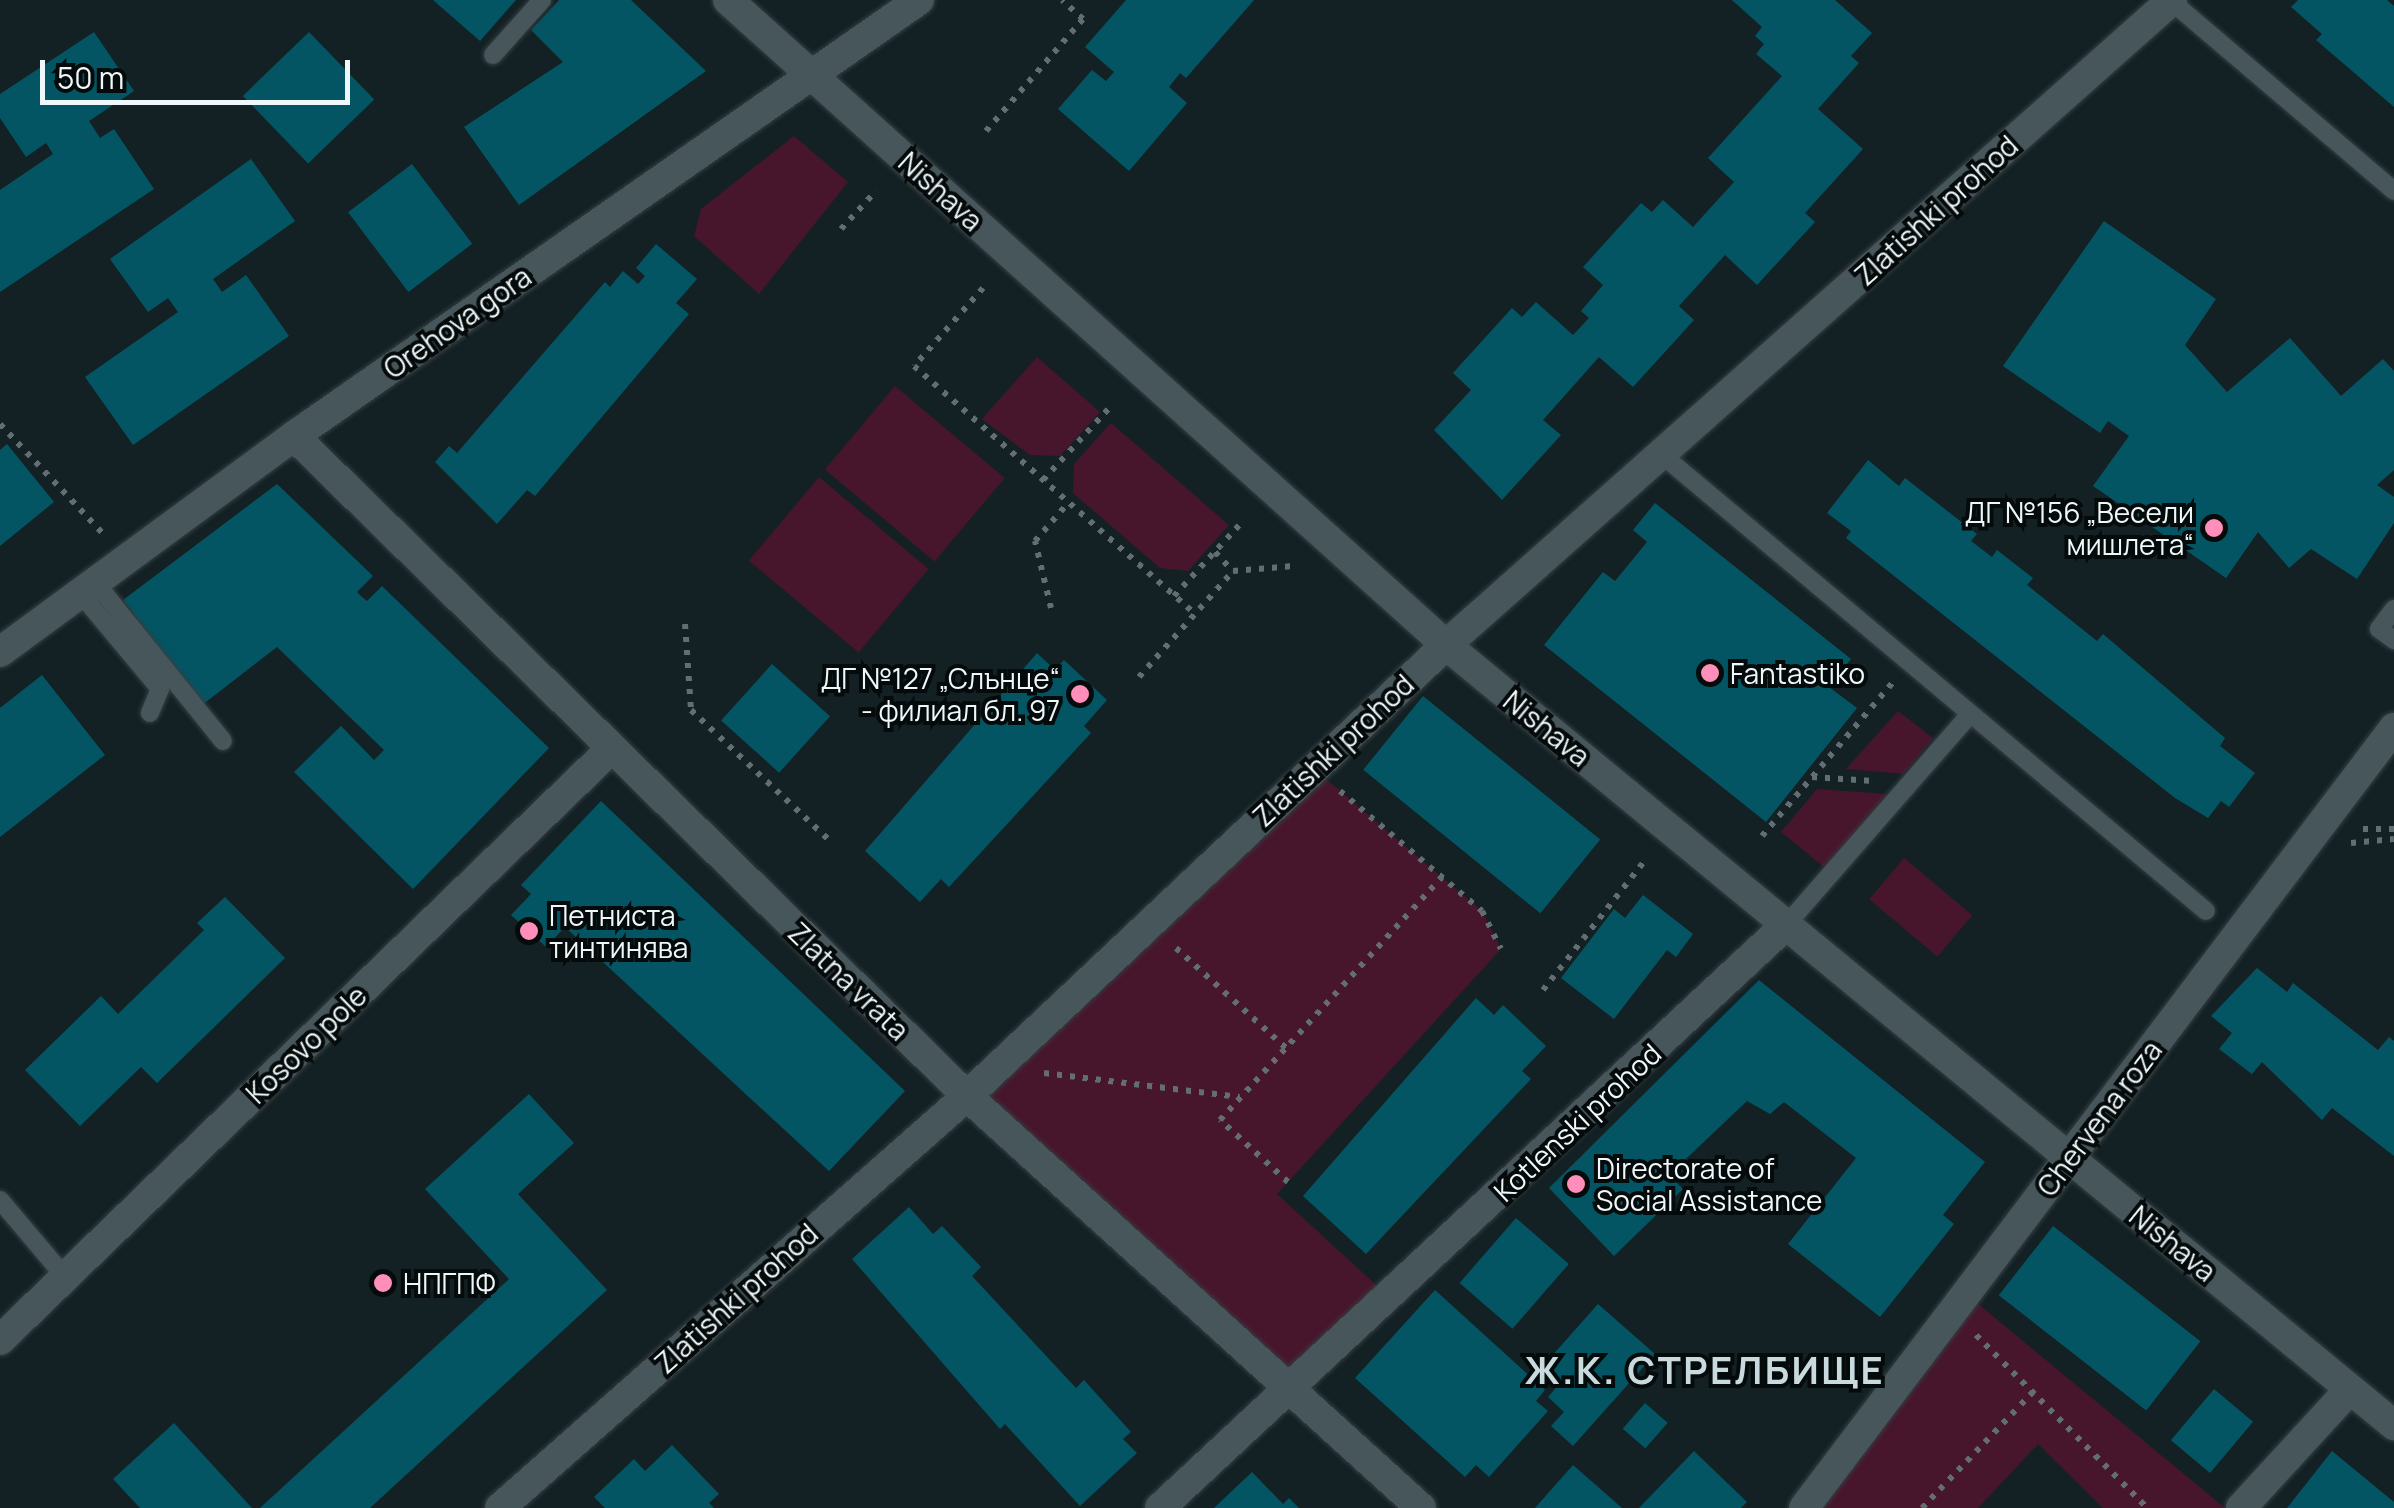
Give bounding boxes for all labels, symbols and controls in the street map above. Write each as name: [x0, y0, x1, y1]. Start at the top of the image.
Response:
scale bar: [45, 40, 355, 102]
text: 50 m: [57, 57, 124, 98]
street label: Zlatishki prohod: [1848, 128, 2024, 292]
street label: Nishava: [892, 145, 990, 237]
street label: Orehova gora: [377, 259, 537, 385]
place label: ДГ №156 „Весели мишлета“: [1964, 495, 2194, 561]
marker: ДГ №156 „Весели мишлета“: [2203, 517, 2225, 539]
place label: Fantastiko: [1730, 656, 1865, 690]
place label: ДГ №127 „Слънце“ - филиал бл. 97: [820, 661, 1060, 727]
marker: Fantastiko: [1699, 662, 1721, 684]
street label: Zlatishki prohod: [1246, 667, 1420, 833]
marker: ДГ №127 „Слънце“ - филиал бл. 97: [1069, 683, 1091, 705]
street label: Nishava: [1497, 683, 1597, 773]
place label: Петниста тинтинява: [549, 898, 688, 964]
street label: Zlatna vrata: [782, 915, 916, 1047]
marker: Петниста тинтинява: [518, 920, 540, 942]
street label: Kosovo pole: [239, 978, 373, 1110]
street label: Chervena roza: [2030, 1034, 2168, 1202]
street label: Kotlenski prohod: [1487, 1036, 1667, 1208]
place label: Directorate of Social Assistance: [1596, 1151, 1822, 1217]
marker: Directorate of Social Assistance: [1565, 1173, 1587, 1195]
street label: Nishava: [2123, 1198, 2223, 1288]
street label: Zlatishki prohod: [648, 1216, 824, 1380]
place label: НПГПФ: [403, 1266, 496, 1300]
marker: НПГПФ: [372, 1272, 394, 1294]
district label: Ж.К. СТРЕЛБИЩЕ: [1525, 1347, 1885, 1393]

